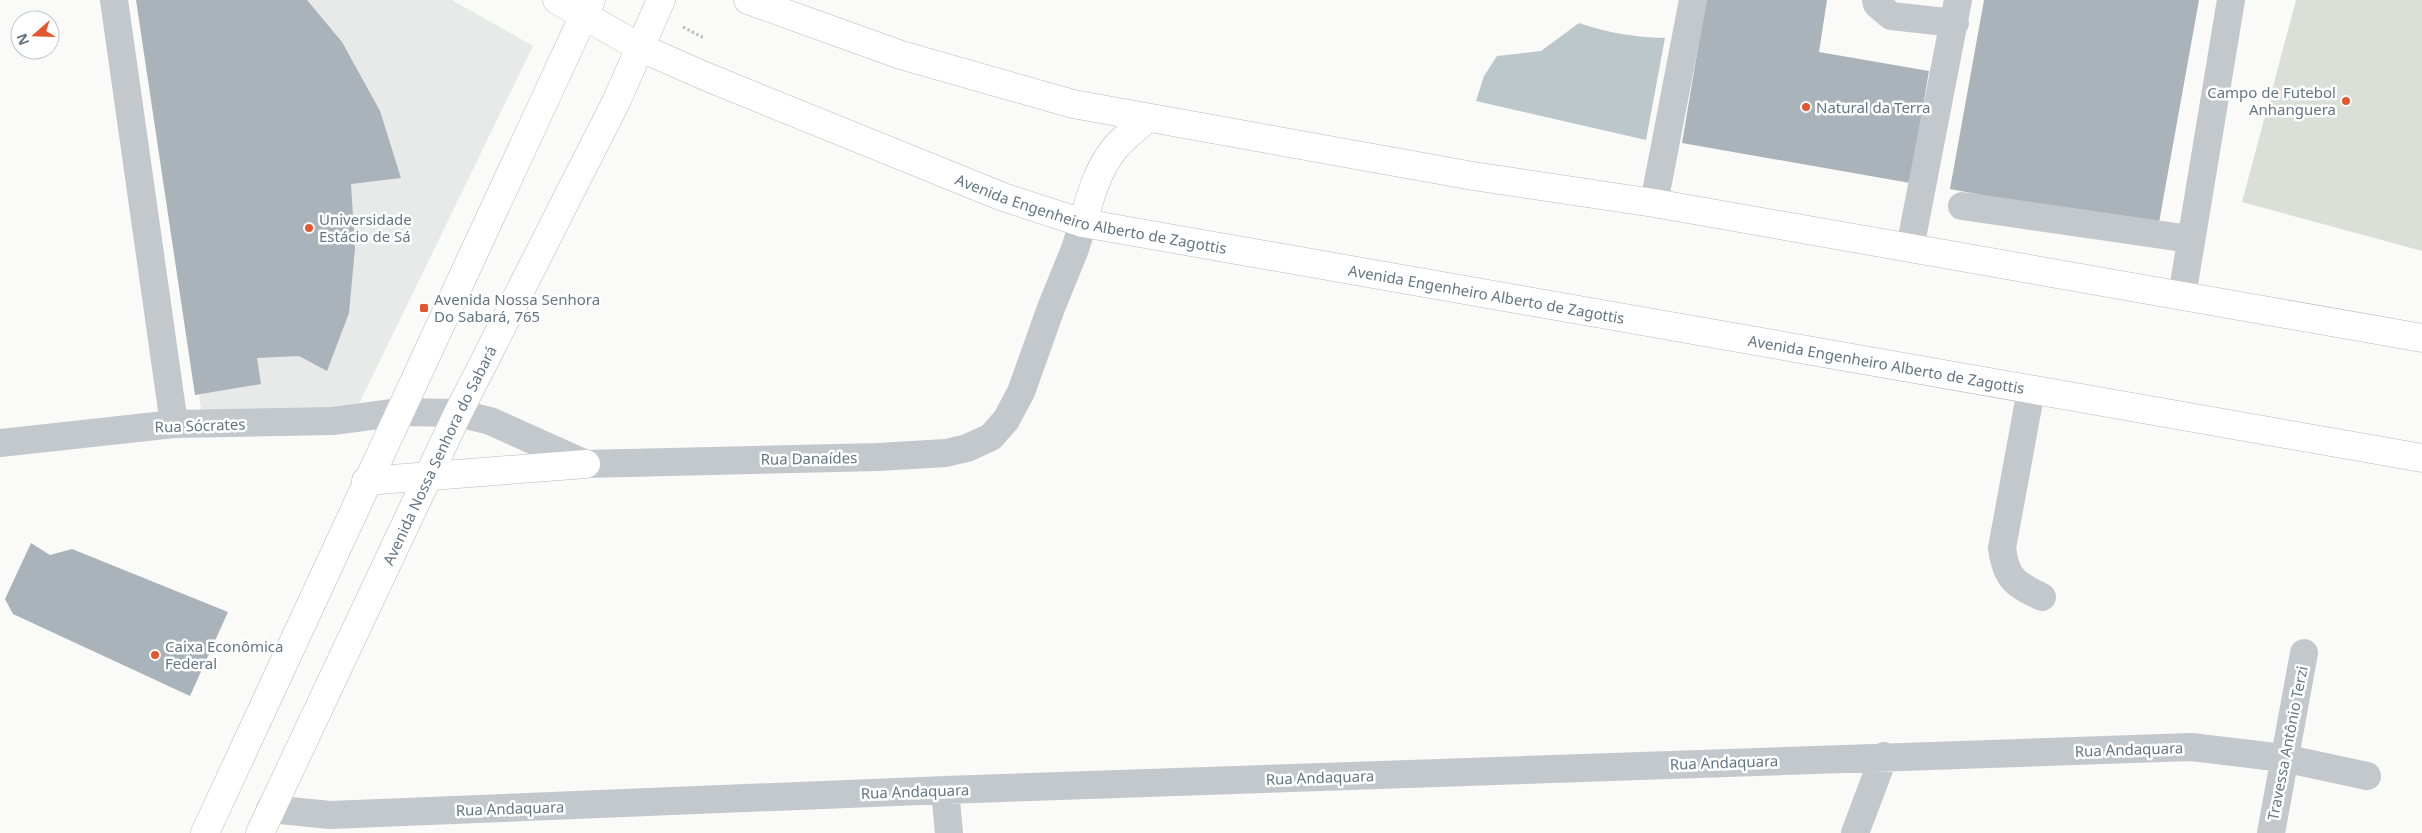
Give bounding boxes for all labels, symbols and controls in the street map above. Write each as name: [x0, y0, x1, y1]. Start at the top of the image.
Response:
north arrow: [10, 10, 60, 60]
text: N: [11, 31, 33, 48]
place label: Campo de Futebol Anhanguera: [2207, 82, 2336, 119]
marker: Campo de Futebol Anhanguera: [2340, 95, 2352, 107]
place label: Natural da Terra: [1816, 97, 1930, 117]
marker: Natural da Terra: [1800, 101, 1812, 113]
street label: Avenida Engenheiro Alberto de Zagottis: [953, 169, 1228, 258]
place label: Universidade Estácio de Sá: [319, 209, 412, 246]
marker: Universidade Estácio de Sá: [303, 222, 315, 234]
street label: Avenida Engenheiro Alberto de Zagottis: [1347, 260, 1626, 328]
place label: Avenida Nossa Senhora Do Sabará, 765: [434, 289, 600, 326]
marker: Avenida Nossa Senhora Do Sabará, 765: [418, 302, 430, 314]
street label: Avenida Engenheiro Alberto de Zagottis: [1747, 330, 2026, 398]
street label: Avenida Nossa Senhora do Sabará: [378, 342, 501, 568]
street label: Rua Sócrates: [154, 413, 246, 437]
street label: Rua Danaídes: [760, 447, 858, 469]
place label: Caixa Econômica Federal: [165, 636, 284, 673]
marker: Caixa Econômica Federal: [149, 649, 161, 661]
street label: Travessa Antônio Terzi: [2262, 664, 2312, 822]
street label: Rua Andaquara: [2074, 737, 2184, 761]
street label: Rua Andaquara: [1669, 750, 1779, 774]
street label: Rua Andaquara: [1265, 765, 1375, 789]
street label: Rua Andaquara: [860, 779, 970, 803]
street label: Rua Andaquara: [455, 796, 565, 820]

